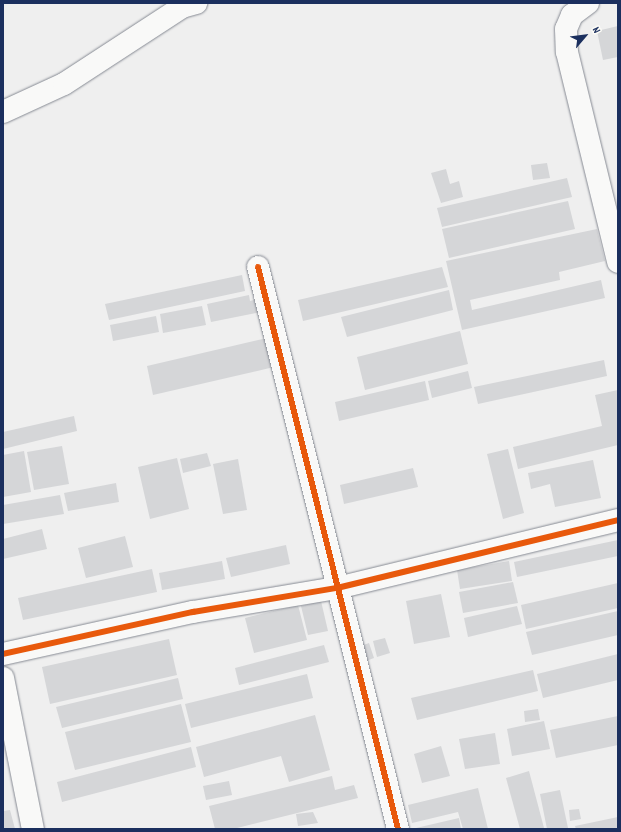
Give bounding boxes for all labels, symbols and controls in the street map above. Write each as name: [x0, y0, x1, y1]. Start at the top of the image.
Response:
north arrow: [565, 16, 605, 56]
text: N: [587, 24, 604, 37]

